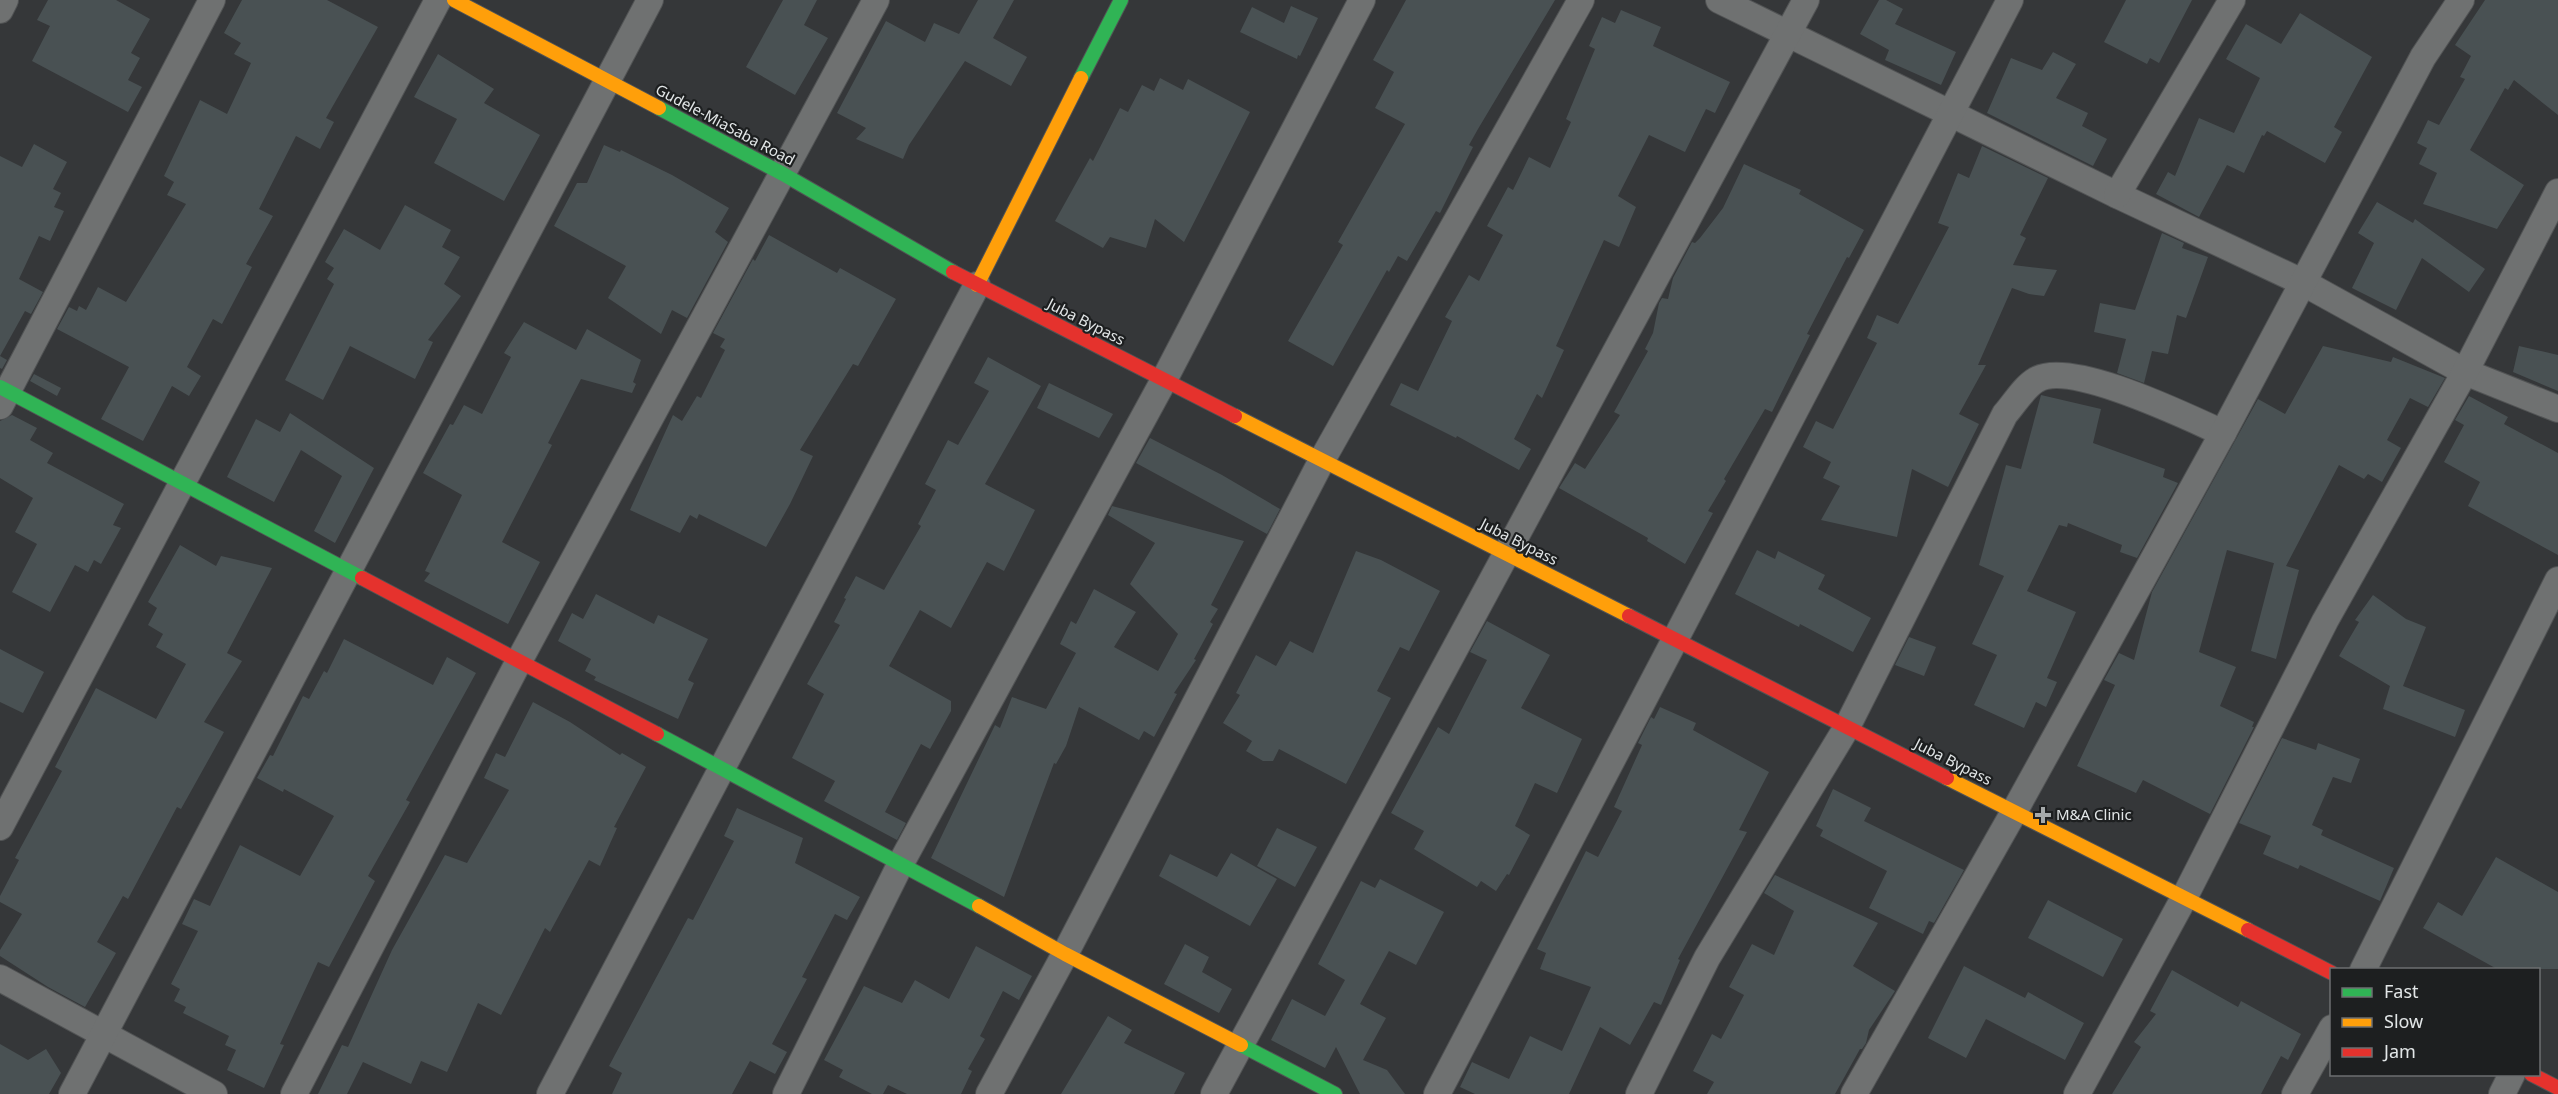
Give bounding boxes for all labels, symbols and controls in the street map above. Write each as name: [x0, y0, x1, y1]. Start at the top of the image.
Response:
street label: Gudele-MiaSaba Road: [652, 79, 799, 169]
street label: Juba Bypass: [1043, 292, 1129, 349]
street label: Juba Bypass: [1476, 512, 1562, 569]
street label: Juba Bypass: [1910, 732, 1996, 789]
place label: M&A Clinic: [2056, 804, 2132, 824]
marker: M&A Clinic: [2034, 806, 2052, 824]
legend: [2330, 968, 2540, 1076]
text: Fast: [2384, 979, 2419, 1003]
text: Slow: [2384, 1009, 2423, 1033]
text: Jam: [2382, 1039, 2416, 1063]

